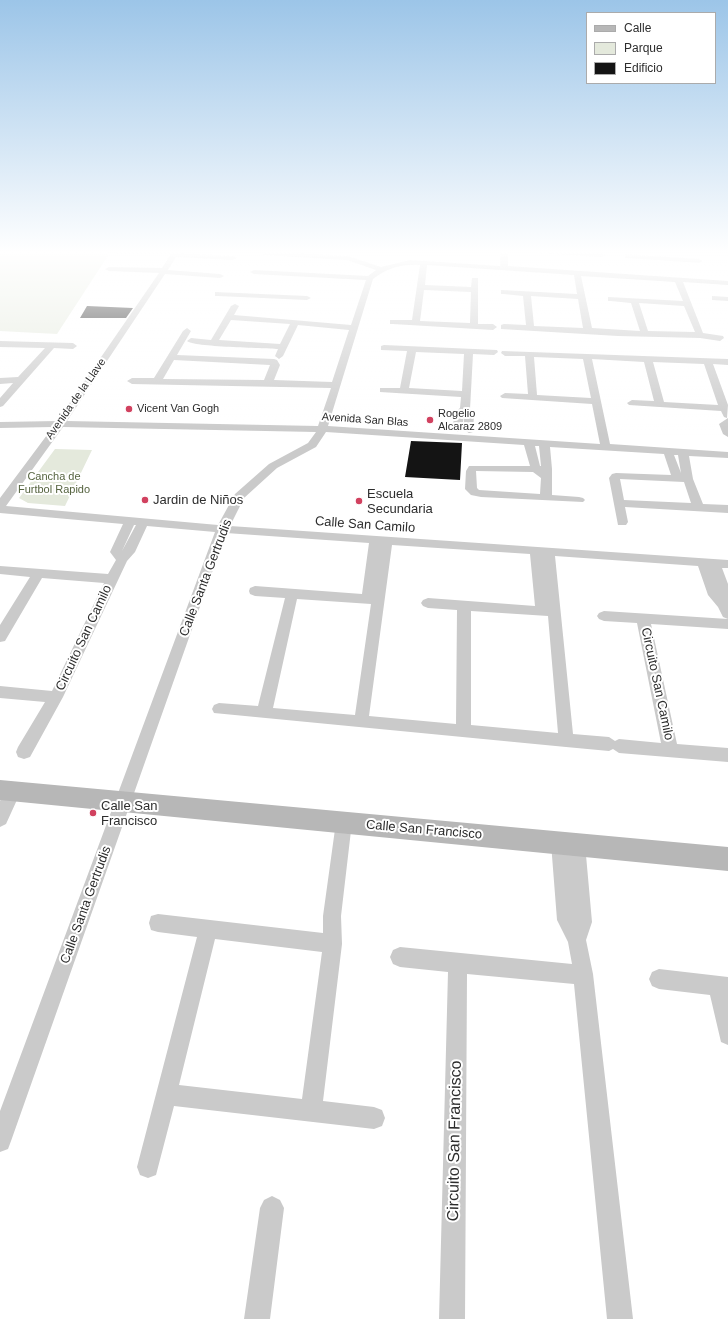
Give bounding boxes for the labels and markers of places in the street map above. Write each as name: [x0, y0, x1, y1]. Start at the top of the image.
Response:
place label: Vicent Van Gogh: [137, 402, 219, 416]
marker: Vicent Van Gogh: [124, 404, 134, 414]
place label: Rogelio Alcaraz 2809: [438, 407, 502, 433]
marker: Rogelio Alcaraz 2809: [425, 415, 435, 425]
place label: Escuela Secundaria: [367, 486, 433, 517]
place label: Jardin de Niños: [153, 492, 243, 508]
marker: Jardin de Niños: [140, 495, 150, 505]
marker: Escuela Secundaria: [354, 496, 364, 506]
place label: Calle San Francisco: [101, 798, 157, 829]
marker: Calle San Francisco: [88, 808, 98, 818]

